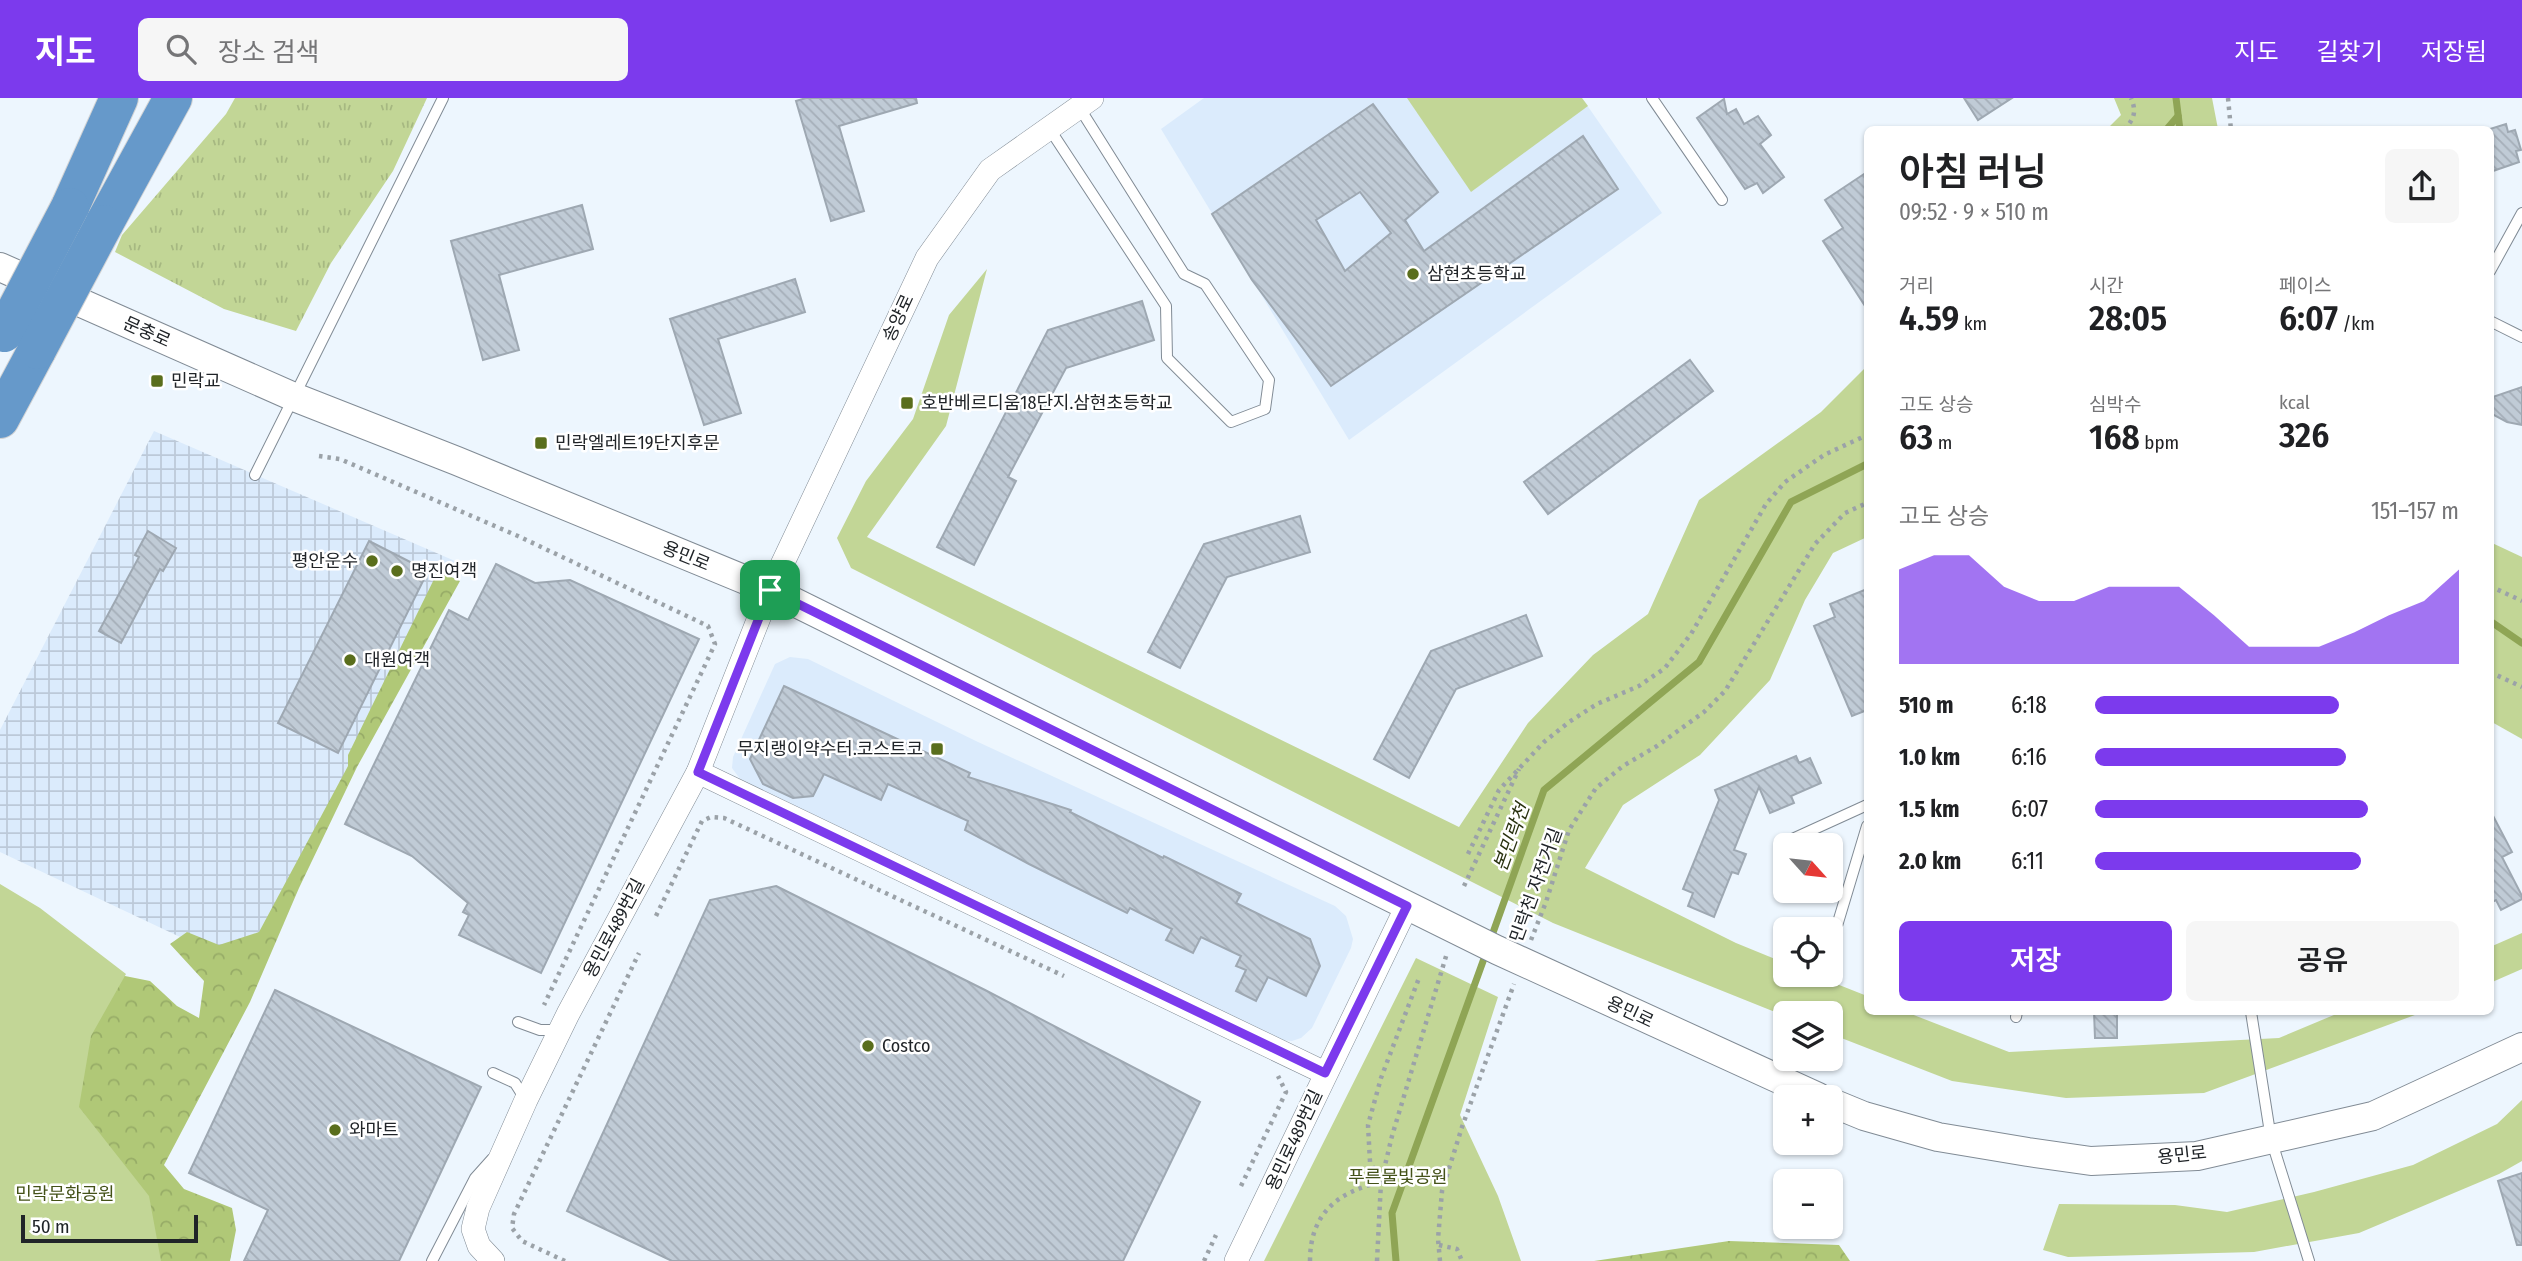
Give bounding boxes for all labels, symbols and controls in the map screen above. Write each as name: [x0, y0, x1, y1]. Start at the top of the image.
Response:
search box: [138, 18, 628, 81]
icon: search: [162, 30, 200, 68]
text: 지도: [35, 32, 96, 72]
text: 장소 검색: [218, 37, 320, 68]
text: 지도: [2234, 38, 2279, 66]
text: 길찾기: [2317, 38, 2383, 66]
text: 저장됨: [2421, 38, 2487, 66]
text: 아침 러닝: [1899, 149, 2047, 195]
button: share: [2385, 149, 2459, 223]
text: 09:52 · 9 × 510 m: [1899, 198, 2049, 226]
place label: 삼현초등학교: [1427, 263, 1526, 285]
marker: 삼현초등학교: [1405, 266, 1421, 282]
text: 거리: [1899, 274, 1934, 297]
text: 시간: [2089, 274, 2124, 297]
text: 페이스: [2279, 274, 2331, 297]
street label: 송양로: [878, 291, 918, 345]
text: 4.59: [1899, 297, 1959, 339]
text: 28:05: [2089, 297, 2167, 339]
text: 6:07: [2279, 297, 2338, 339]
street label: 문충로: [120, 312, 174, 352]
text: km: [1959, 312, 1987, 335]
text: /km: [2338, 312, 2375, 335]
place label: 민락교: [171, 370, 221, 392]
marker: 민락교: [149, 373, 165, 389]
text: kcal: [2279, 391, 2310, 414]
place label: 호반베르디움18단지.삼현초등학교: [921, 392, 1173, 414]
text: 고도 상승: [1899, 393, 1973, 416]
text: 심박수: [2089, 393, 2141, 416]
marker: 호반베르디움18단지.삼현초등학교: [899, 395, 915, 411]
text: 326: [2279, 414, 2329, 456]
text: 63: [1899, 416, 1933, 458]
text: 168: [2089, 416, 2140, 458]
text: m: [1933, 431, 1952, 454]
text: bpm: [2140, 431, 2179, 454]
place label: 민락엘레트19단지후문: [555, 432, 720, 454]
marker: 민락엘레트19단지후문: [533, 435, 549, 451]
text: 151–157 m: [2371, 497, 2459, 525]
text: 고도 상승: [1899, 502, 1989, 530]
street label: 용민로: [659, 536, 713, 576]
place label: 평안운수: [292, 550, 358, 572]
marker: 평안운수: [364, 553, 380, 569]
place label: 명진여객: [411, 560, 477, 582]
pin: [740, 560, 800, 620]
marker: 명진여객: [389, 563, 405, 579]
icon: arrive: [751, 571, 789, 609]
place label: 대원여객: [364, 649, 430, 671]
marker: 대원여객: [342, 652, 358, 668]
text: 510 m: [1899, 691, 1954, 719]
text: 6:18: [2011, 691, 2047, 719]
place label: 무지랭이약수터.코스트코: [737, 738, 923, 760]
marker: 무지랭이약수터.코스트코: [929, 741, 945, 757]
text: 1.0 km: [1899, 743, 1960, 771]
text: 6:16: [2011, 743, 2047, 771]
text: 1.5 km: [1899, 795, 1960, 823]
text: 6:07: [2011, 795, 2048, 823]
water label: 본민락천: [1489, 799, 1535, 874]
street label: 민락천 자전거길: [1505, 825, 1567, 945]
north arrow: [1773, 833, 1843, 903]
map controls: [1773, 833, 1843, 1239]
text: 2.0 km: [1899, 847, 1961, 875]
text: 6:11: [2011, 847, 2044, 875]
street label: 용민로489번길: [579, 875, 649, 981]
button: locate: [1773, 917, 1843, 987]
button: 저장: [1899, 921, 2172, 1001]
button: 공유: [2186, 921, 2459, 1001]
street label: 용민로: [1603, 992, 1657, 1032]
button: layers: [1773, 1001, 1843, 1071]
place label: Costco: [882, 1035, 930, 1057]
marker: Costco: [860, 1038, 876, 1054]
button: +: [1773, 1085, 1843, 1155]
street label: 용민로489번길: [1261, 1086, 1327, 1194]
place label: 와마트: [349, 1119, 399, 1141]
marker: 와마트: [327, 1122, 343, 1138]
street label: 용민로: [2156, 1141, 2208, 1169]
park label: 푸른물빛공원: [1348, 1166, 1448, 1188]
button: −: [1773, 1169, 1843, 1239]
park label: 민락문화공원: [15, 1183, 115, 1205]
scale bar: [21, 1212, 198, 1244]
text: 50 m: [32, 1215, 70, 1238]

